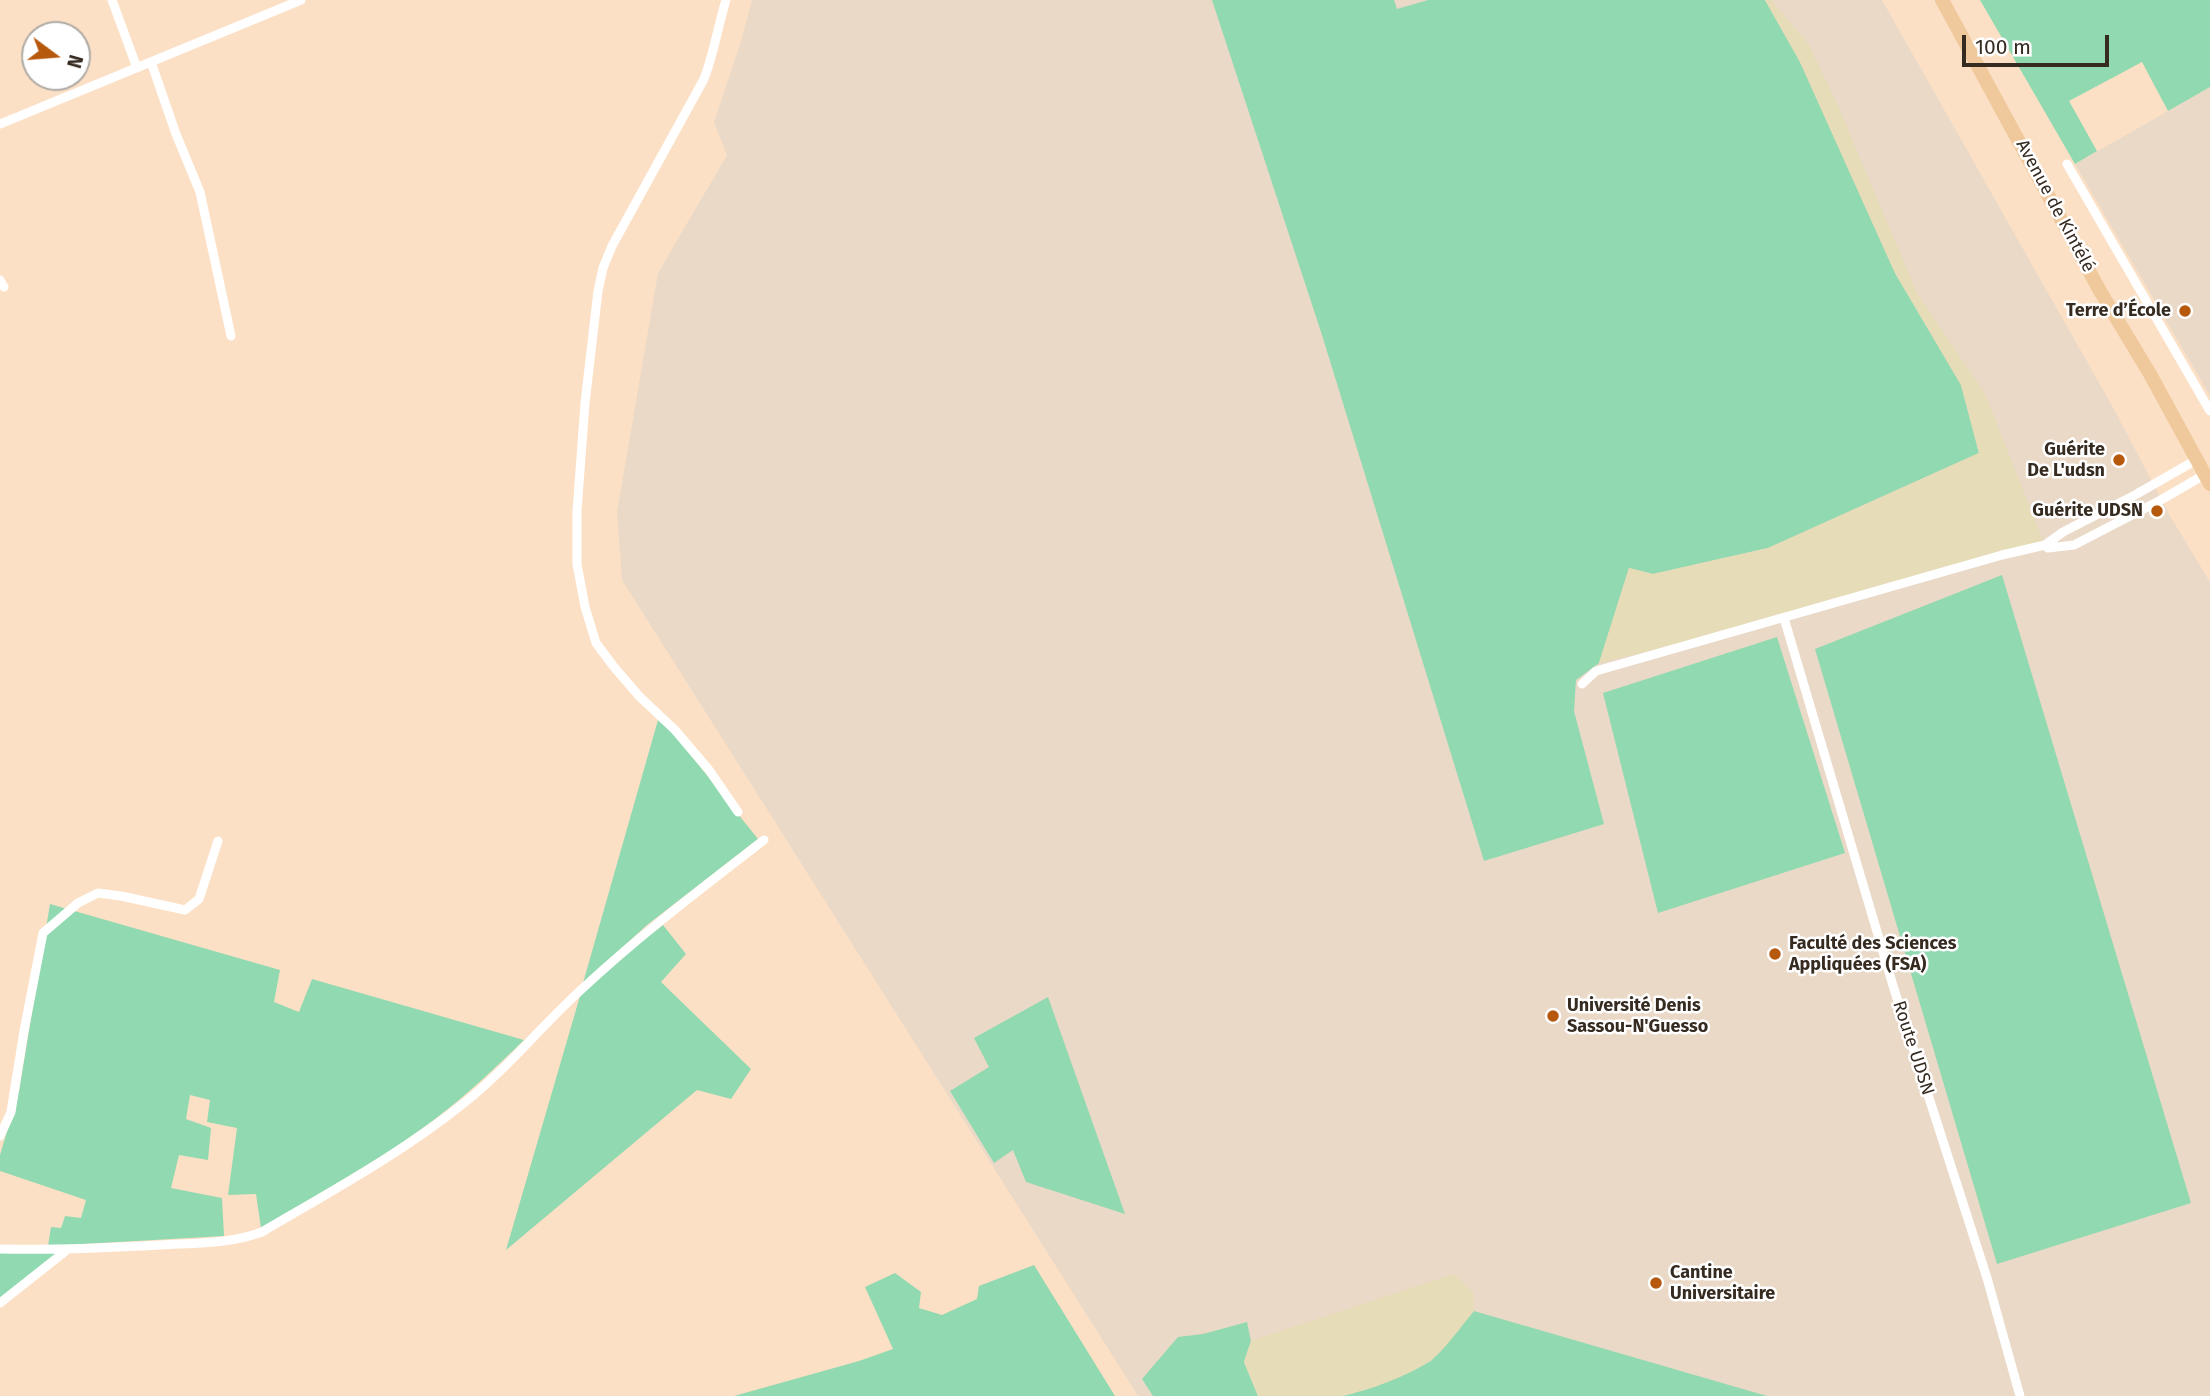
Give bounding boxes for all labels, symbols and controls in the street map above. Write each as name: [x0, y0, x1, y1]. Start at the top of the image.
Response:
north arrow: [21, 21, 91, 91]
scale bar: [1965, 21, 2112, 65]
text: 100 m: [1975, 34, 2031, 60]
text: N: [62, 52, 88, 71]
street label: Avenue de Kintélé: [2011, 136, 2099, 276]
place label: Terre d’École: [2066, 300, 2171, 322]
marker: Terre d’École: [2177, 303, 2193, 319]
place label: Guérite De L'udsn: [2027, 439, 2105, 482]
marker: Guérite De L'udsn: [2111, 452, 2127, 468]
place label: Guérite UDSN: [2032, 500, 2143, 522]
marker: Guérite UDSN: [2149, 503, 2165, 519]
place label: Faculté des Sciences Appliquées (FSA): [1789, 933, 1956, 976]
marker: Faculté des Sciences Appliquées (FSA): [1767, 946, 1783, 962]
place label: Université Denis Sassou-N'Guesso: [1567, 995, 1708, 1038]
street label: Route UDSN: [1888, 998, 1938, 1098]
marker: Université Denis Sassou-N'Guesso: [1545, 1008, 1561, 1024]
place label: Cantine Universitaire: [1670, 1262, 1775, 1304]
marker: Cantine Universitaire: [1648, 1275, 1664, 1291]

